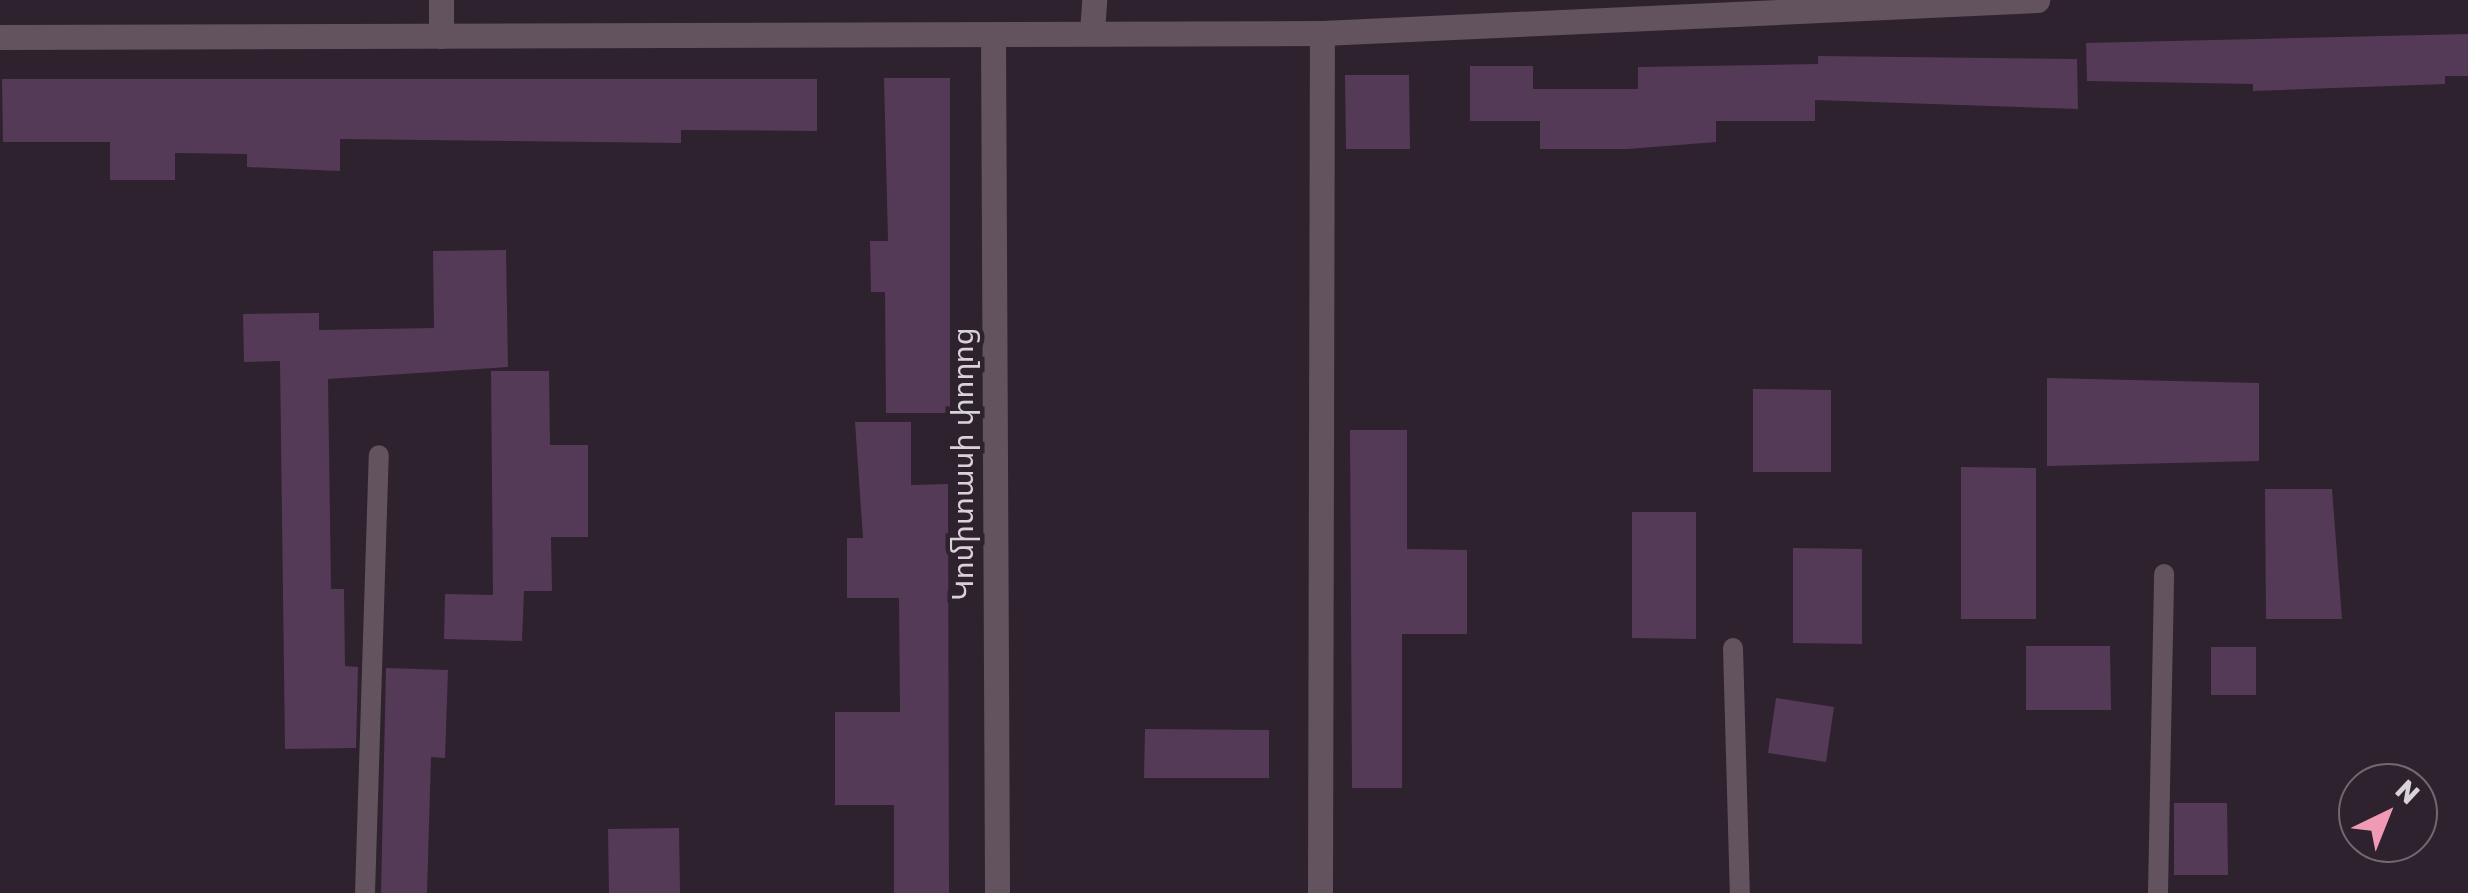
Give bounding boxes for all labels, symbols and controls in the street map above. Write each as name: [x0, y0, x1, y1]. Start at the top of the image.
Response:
street label: Կոմիտասի փողոց: [945, 327, 981, 601]
north arrow: [2338, 763, 2438, 863]
text: N: [2389, 773, 2426, 811]

